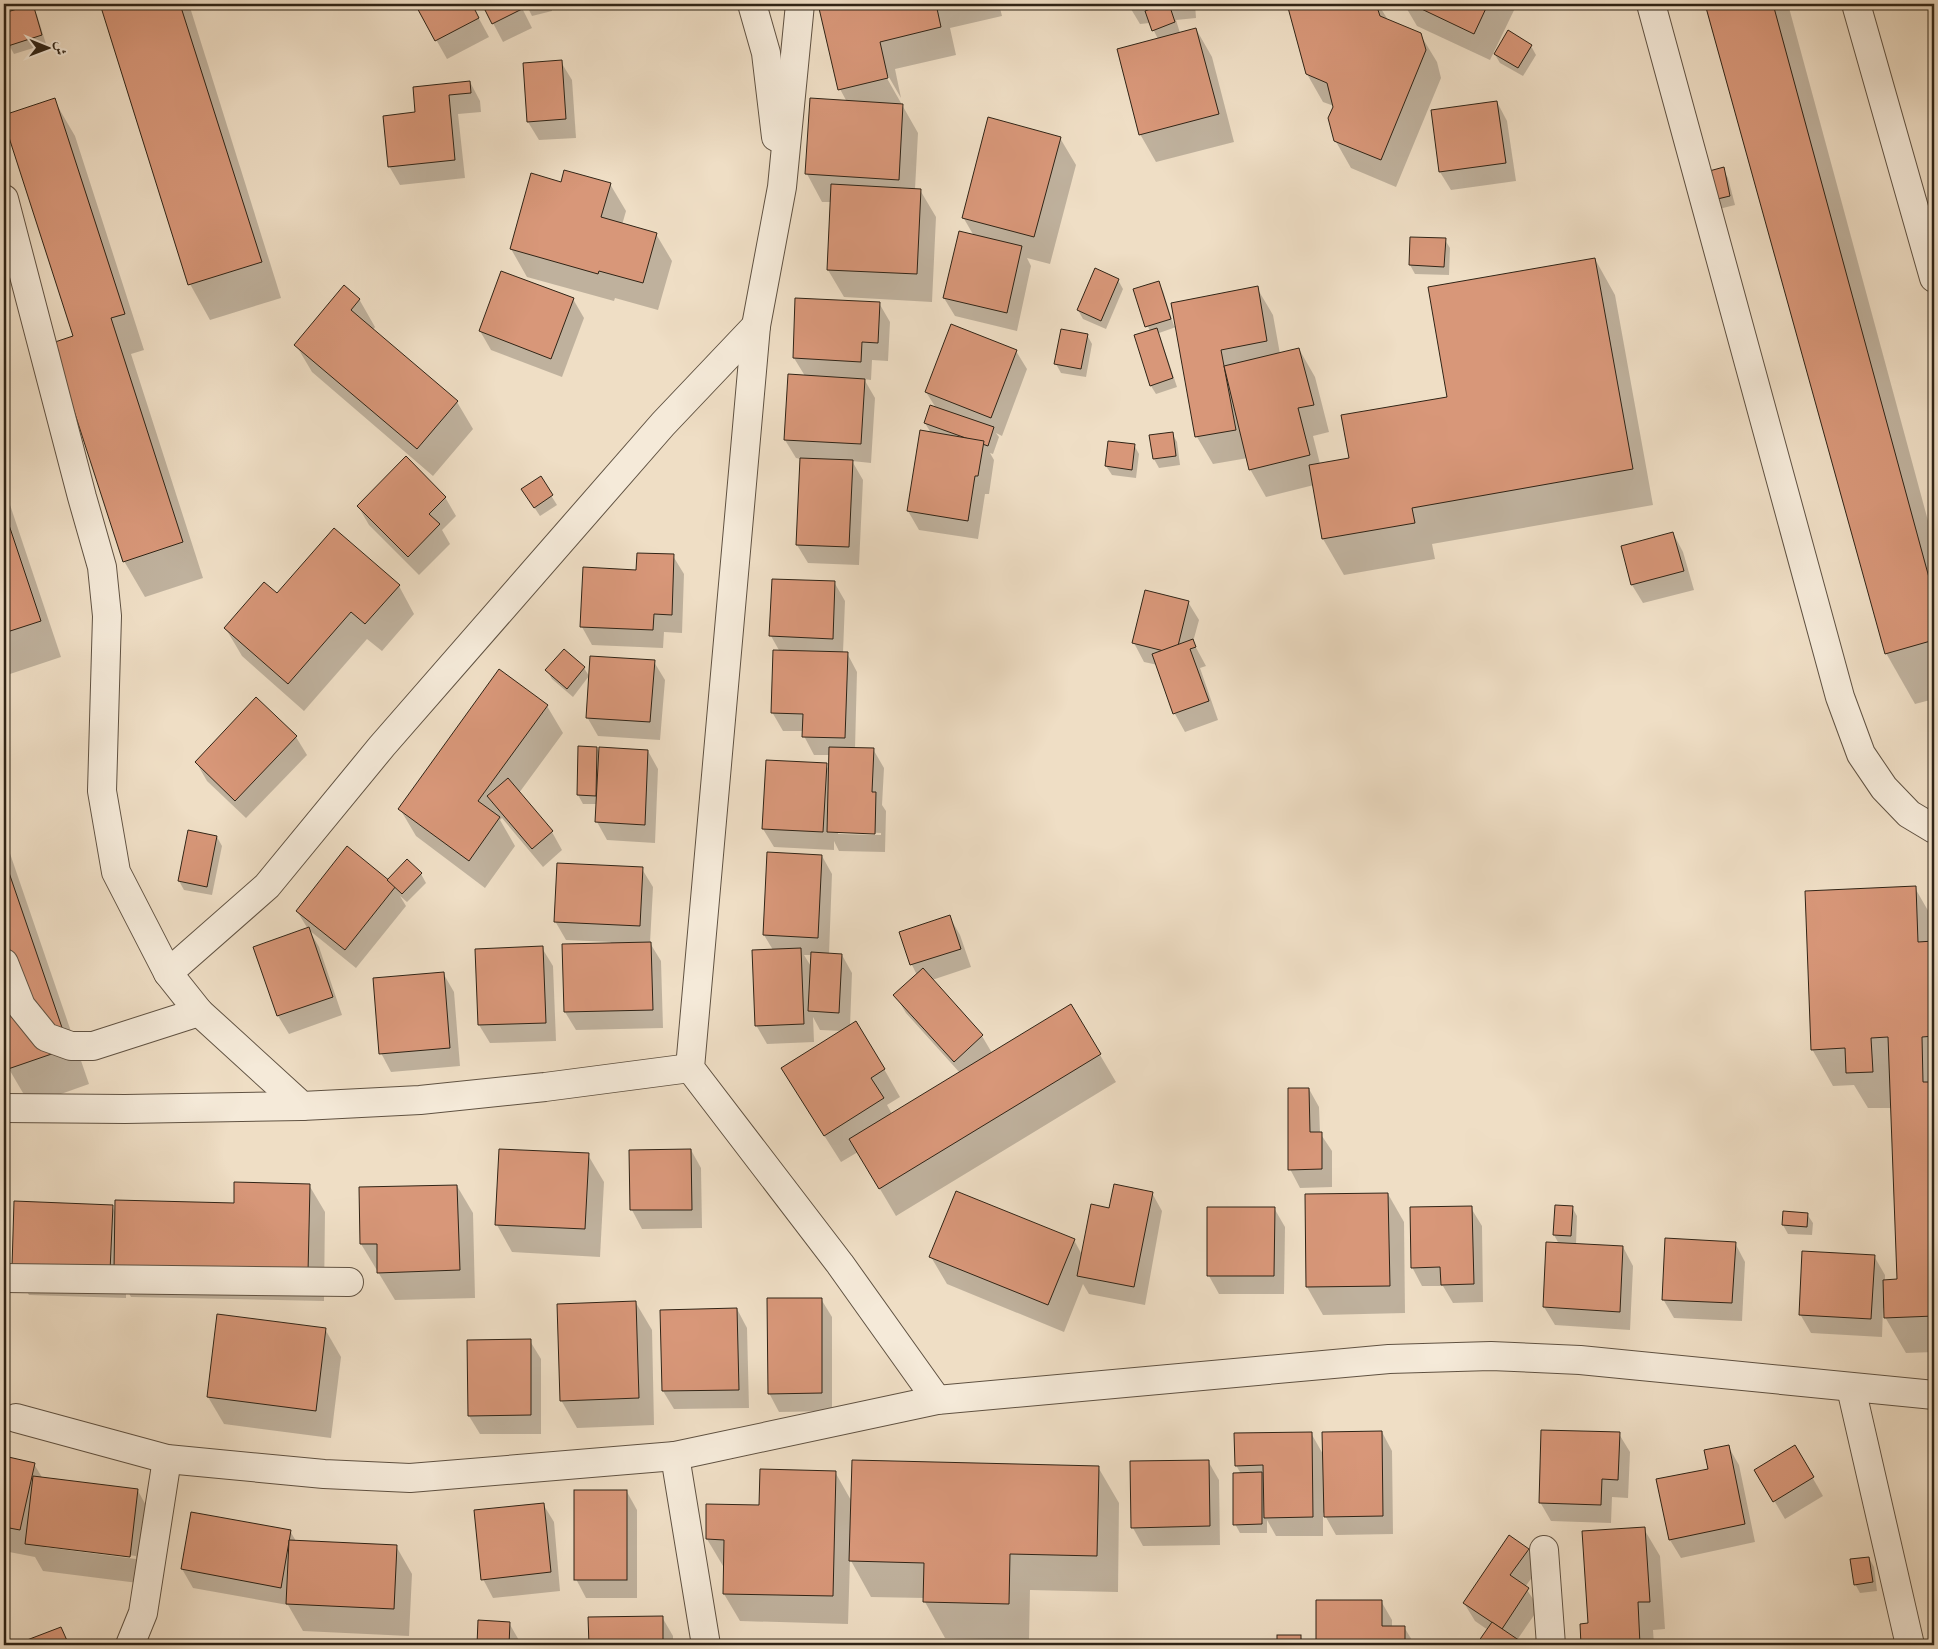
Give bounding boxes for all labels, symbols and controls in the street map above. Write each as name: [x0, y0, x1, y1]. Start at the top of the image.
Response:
north arrow: [22, 22, 72, 72]
text: ش: [49, 41, 69, 55]

